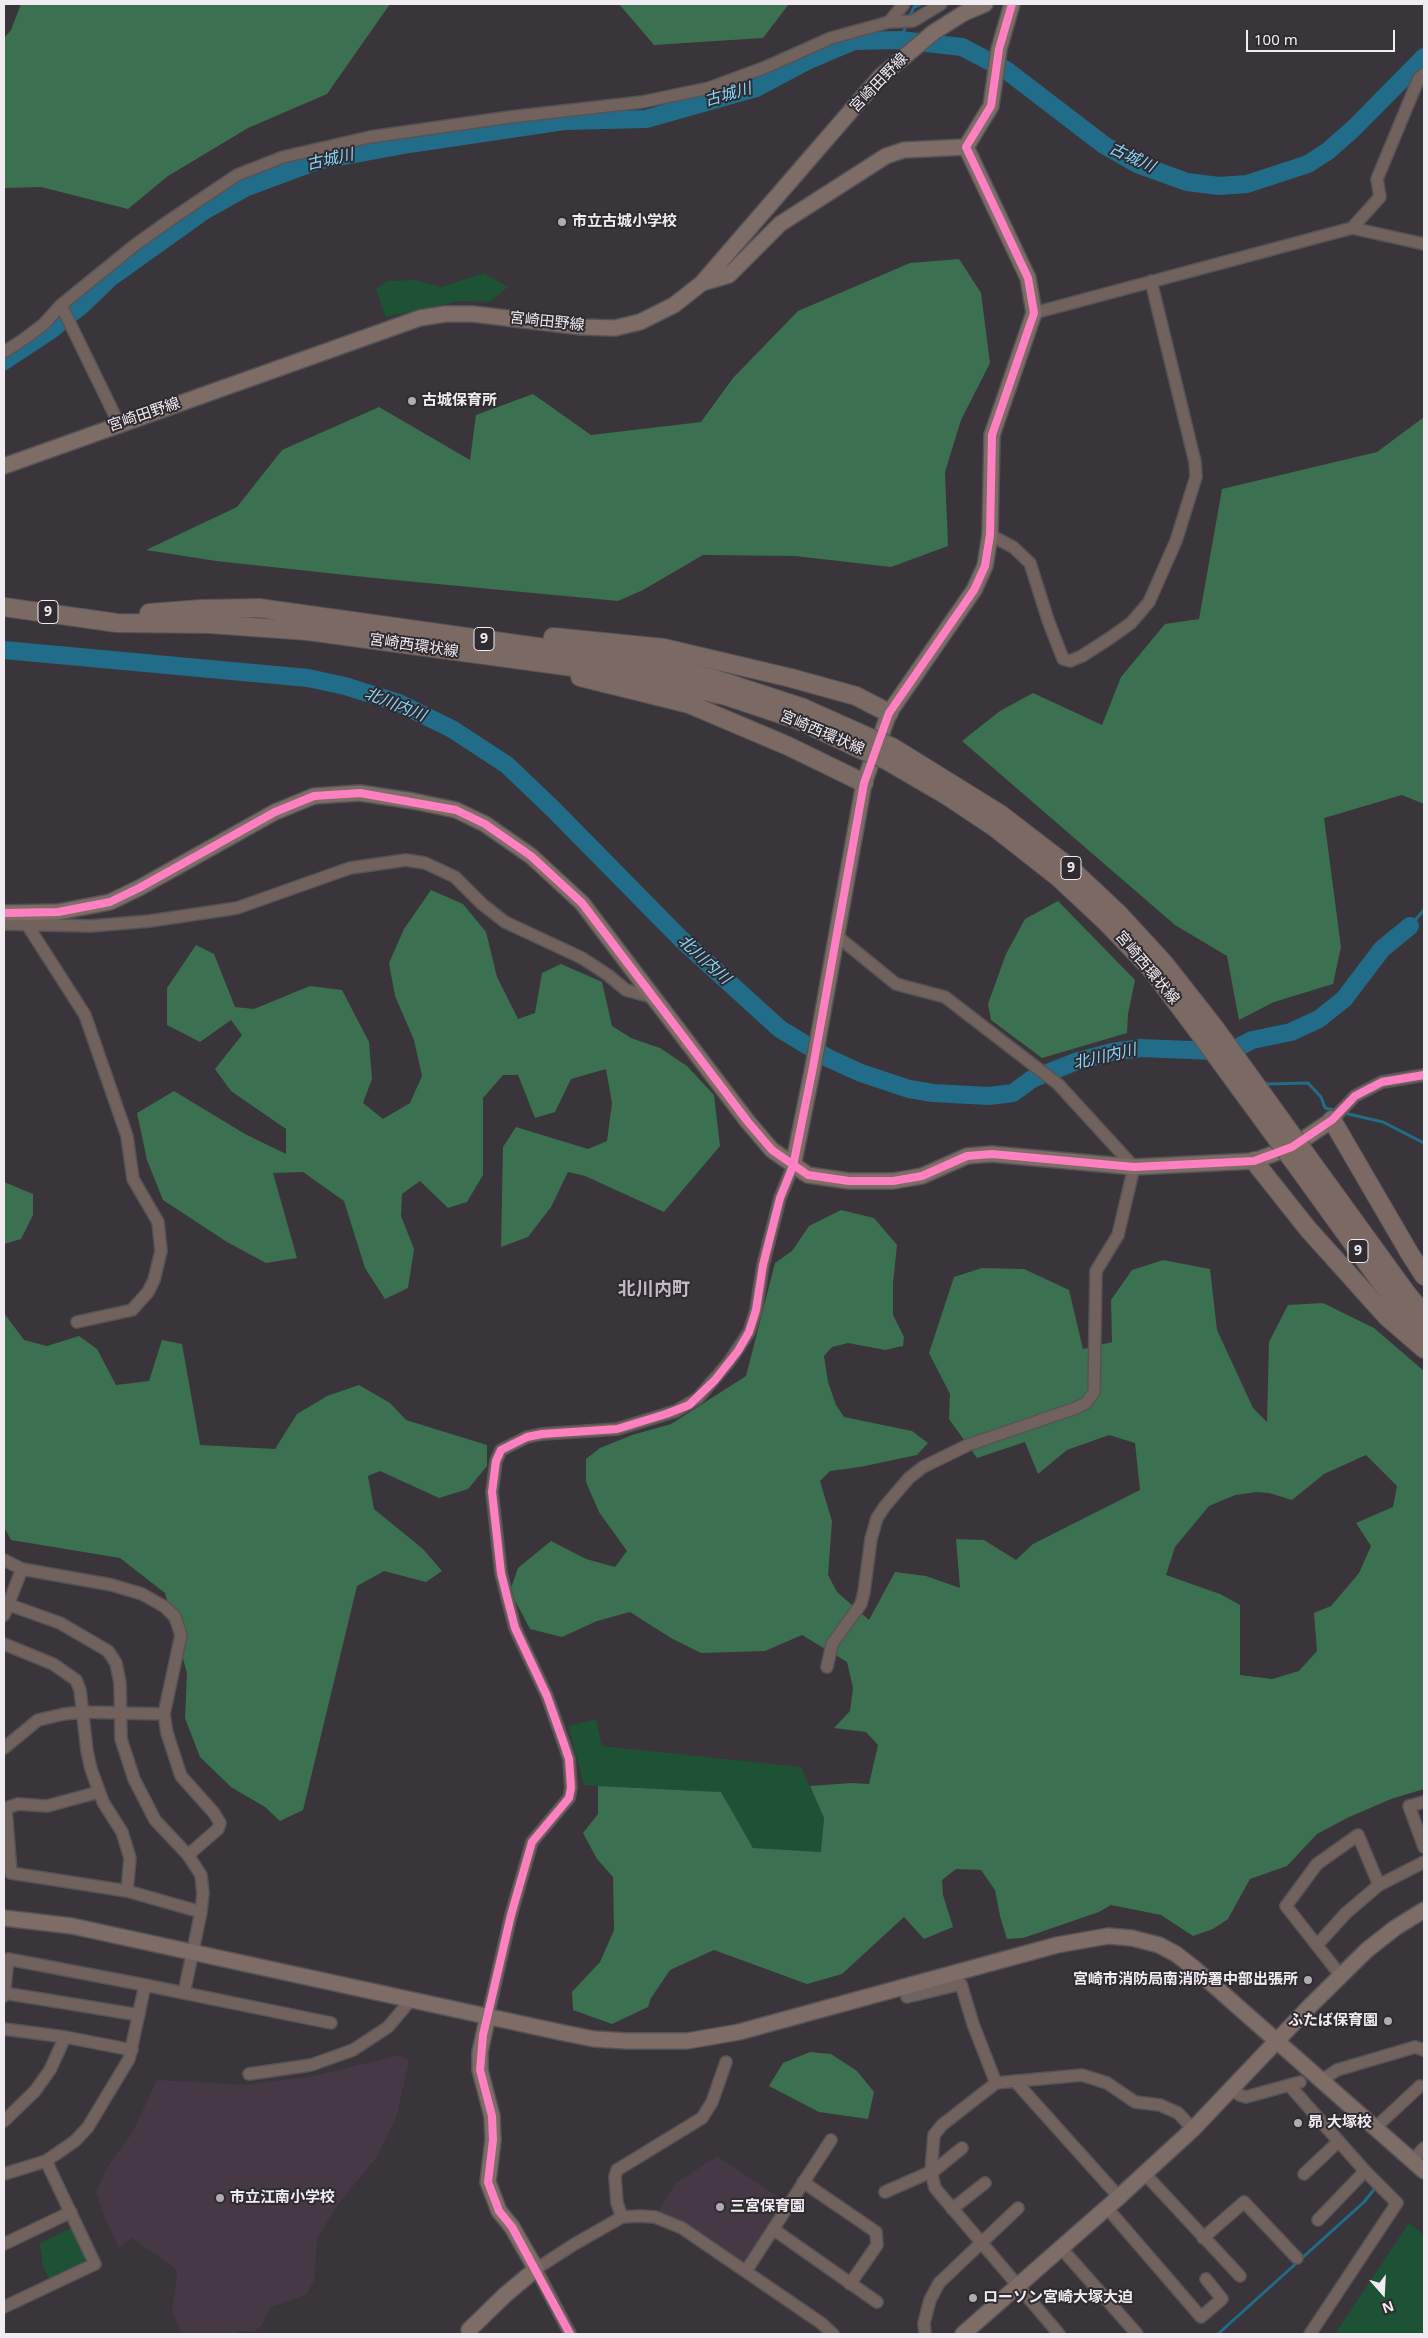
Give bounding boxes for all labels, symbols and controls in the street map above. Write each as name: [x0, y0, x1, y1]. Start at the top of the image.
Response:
scale bar: [1248, 20, 1397, 52]
text: 100 m: [1254, 29, 1298, 49]
street label: 宮崎田野線: [846, 50, 912, 116]
water label: 古城川: [702, 79, 754, 111]
water label: 古城川: [1106, 139, 1158, 177]
water label: 古城川: [304, 145, 356, 175]
place label: 市立古城小学校: [572, 213, 677, 231]
marker: 市立古城小学校: [556, 216, 568, 228]
street label: 宮崎田野線: [509, 309, 585, 335]
place label: 古城保育所: [422, 392, 497, 410]
street label: 宮崎田野線: [106, 394, 182, 436]
marker: 古城保育所: [406, 395, 418, 407]
road number: 9: [38, 600, 58, 624]
road number: 9: [474, 628, 494, 650]
street label: 宮崎西環状線: [368, 631, 460, 661]
water label: 北川内川: [362, 684, 428, 726]
street label: 宮崎西環状線: [777, 707, 867, 759]
road number: 9: [1061, 856, 1081, 880]
street label: 宮崎西環状線: [1111, 928, 1183, 1008]
water label: 北川内川: [674, 931, 734, 989]
water label: 北川内川: [1072, 1040, 1138, 1074]
road number: 9: [1348, 1240, 1368, 1262]
district label: 北川内町: [618, 1279, 690, 1301]
place label: 宮崎市消防局南消防署中部出張所: [1073, 1971, 1298, 1989]
marker: 宮崎市消防局南消防署中部出張所: [1302, 1974, 1314, 1986]
place label: ふたば保育園: [1288, 2012, 1378, 2030]
marker: ふたば保育園: [1382, 2015, 1394, 2027]
place label: 昴 大塚校: [1308, 2114, 1372, 2132]
marker: 昴 大塚校: [1292, 2117, 1304, 2129]
place label: 市立江南小学校: [230, 2189, 335, 2207]
marker: 市立江南小学校: [214, 2192, 226, 2204]
place label: 三宮保育園: [730, 2198, 805, 2216]
marker: 三宮保育園: [714, 2201, 726, 2213]
north arrow: [1358, 2268, 1408, 2318]
place label: ローソン宮崎大塚大迫: [983, 2289, 1133, 2307]
marker: ローソン宮崎大塚大迫: [967, 2292, 979, 2304]
text: N: [1380, 2297, 1397, 2318]

